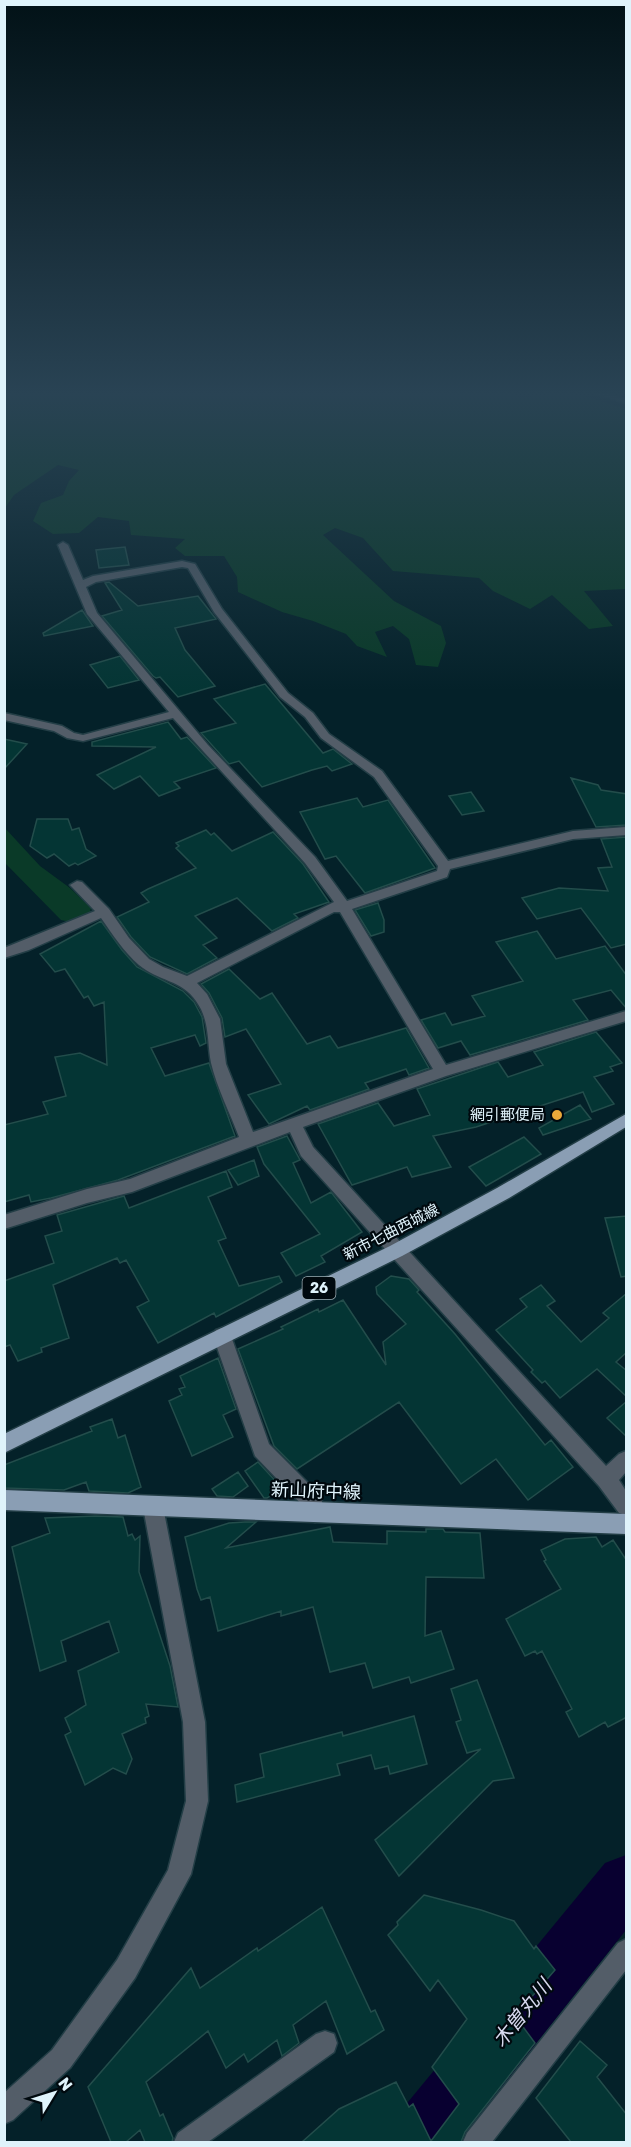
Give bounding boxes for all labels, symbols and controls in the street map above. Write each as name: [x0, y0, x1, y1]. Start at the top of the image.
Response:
place label: 網引郵便局: [470, 1106, 545, 1124]
marker: 網引郵便局: [550, 1108, 564, 1122]
street label: 新市七曲西城線: [340, 1200, 442, 1264]
road number: 26: [302, 1277, 336, 1299]
street label: 新山府中線: [271, 1478, 361, 1504]
water label: 木曽丸川: [488, 1973, 558, 2052]
north arrow: [24, 2063, 84, 2123]
text: N: [54, 2074, 76, 2094]

